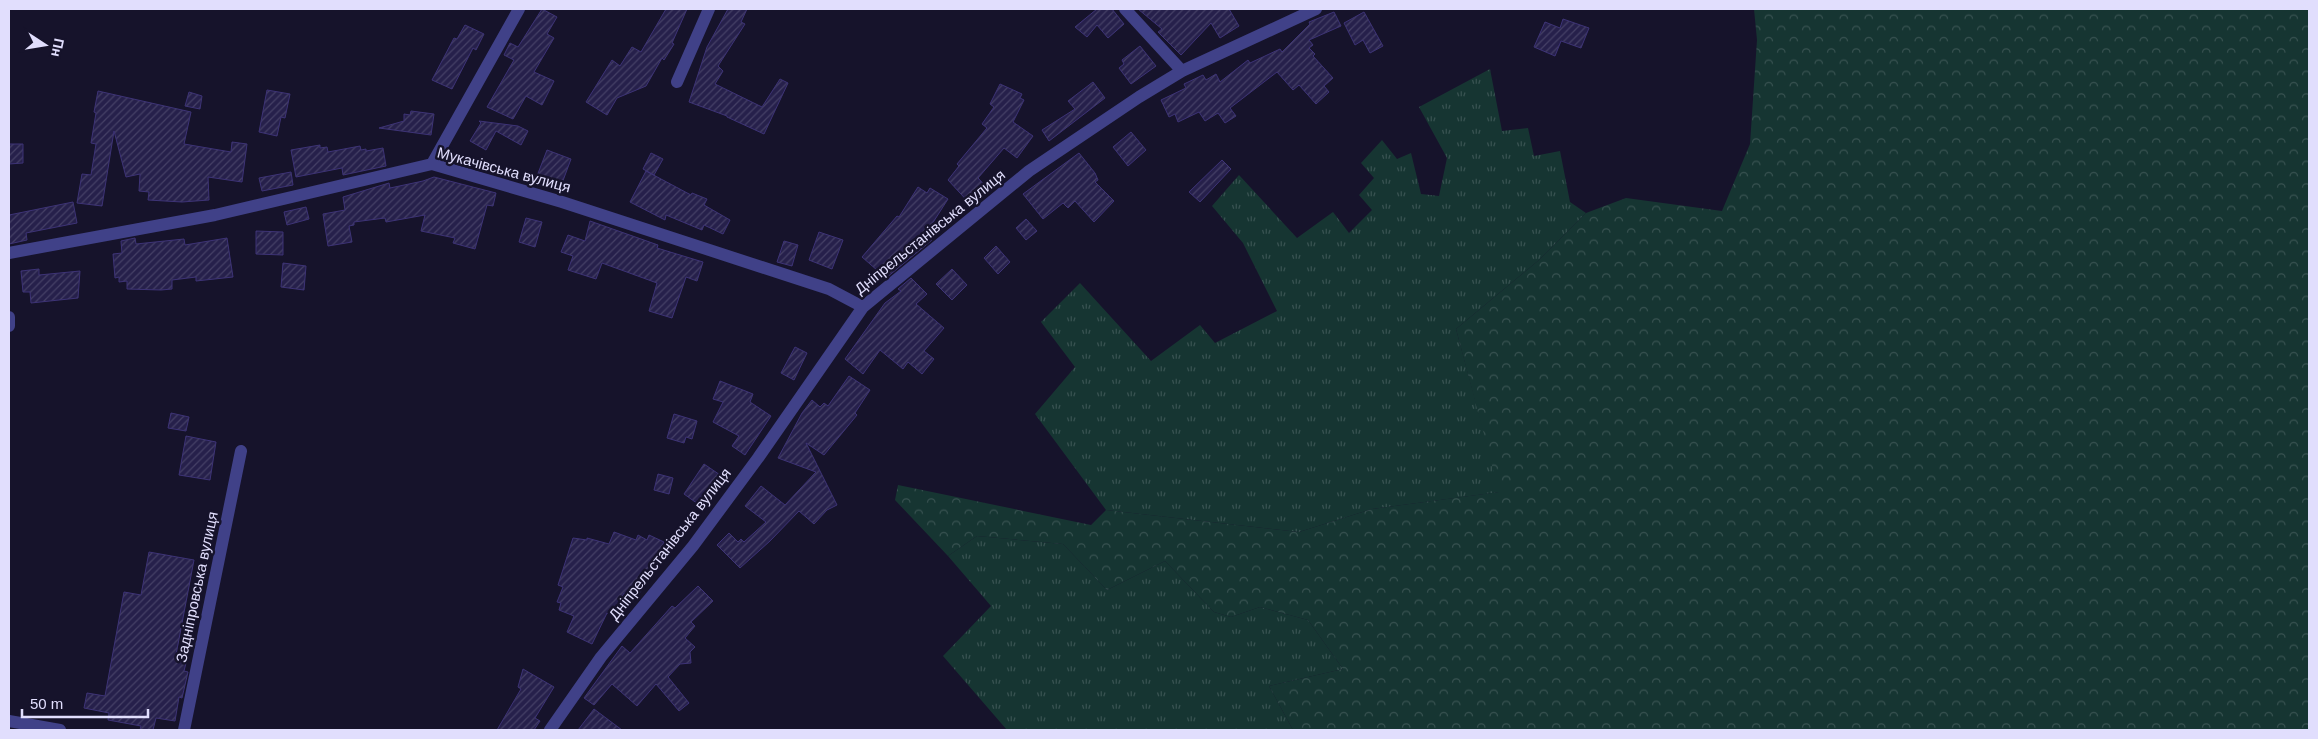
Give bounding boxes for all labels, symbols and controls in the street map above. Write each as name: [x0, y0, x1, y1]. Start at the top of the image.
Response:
north arrow: [20, 20, 70, 70]
text: Пн: [48, 37, 67, 58]
street label: Мукачівська вулиця: [436, 144, 573, 196]
street label: Дніпрельстанівська вулиця: [851, 166, 1008, 297]
street label: Дніпрельстанівська вулиця: [605, 464, 734, 623]
street label: Задніпровська вулиця: [172, 510, 221, 664]
scale bar: [22, 686, 149, 718]
text: 50 m: [30, 695, 63, 712]

